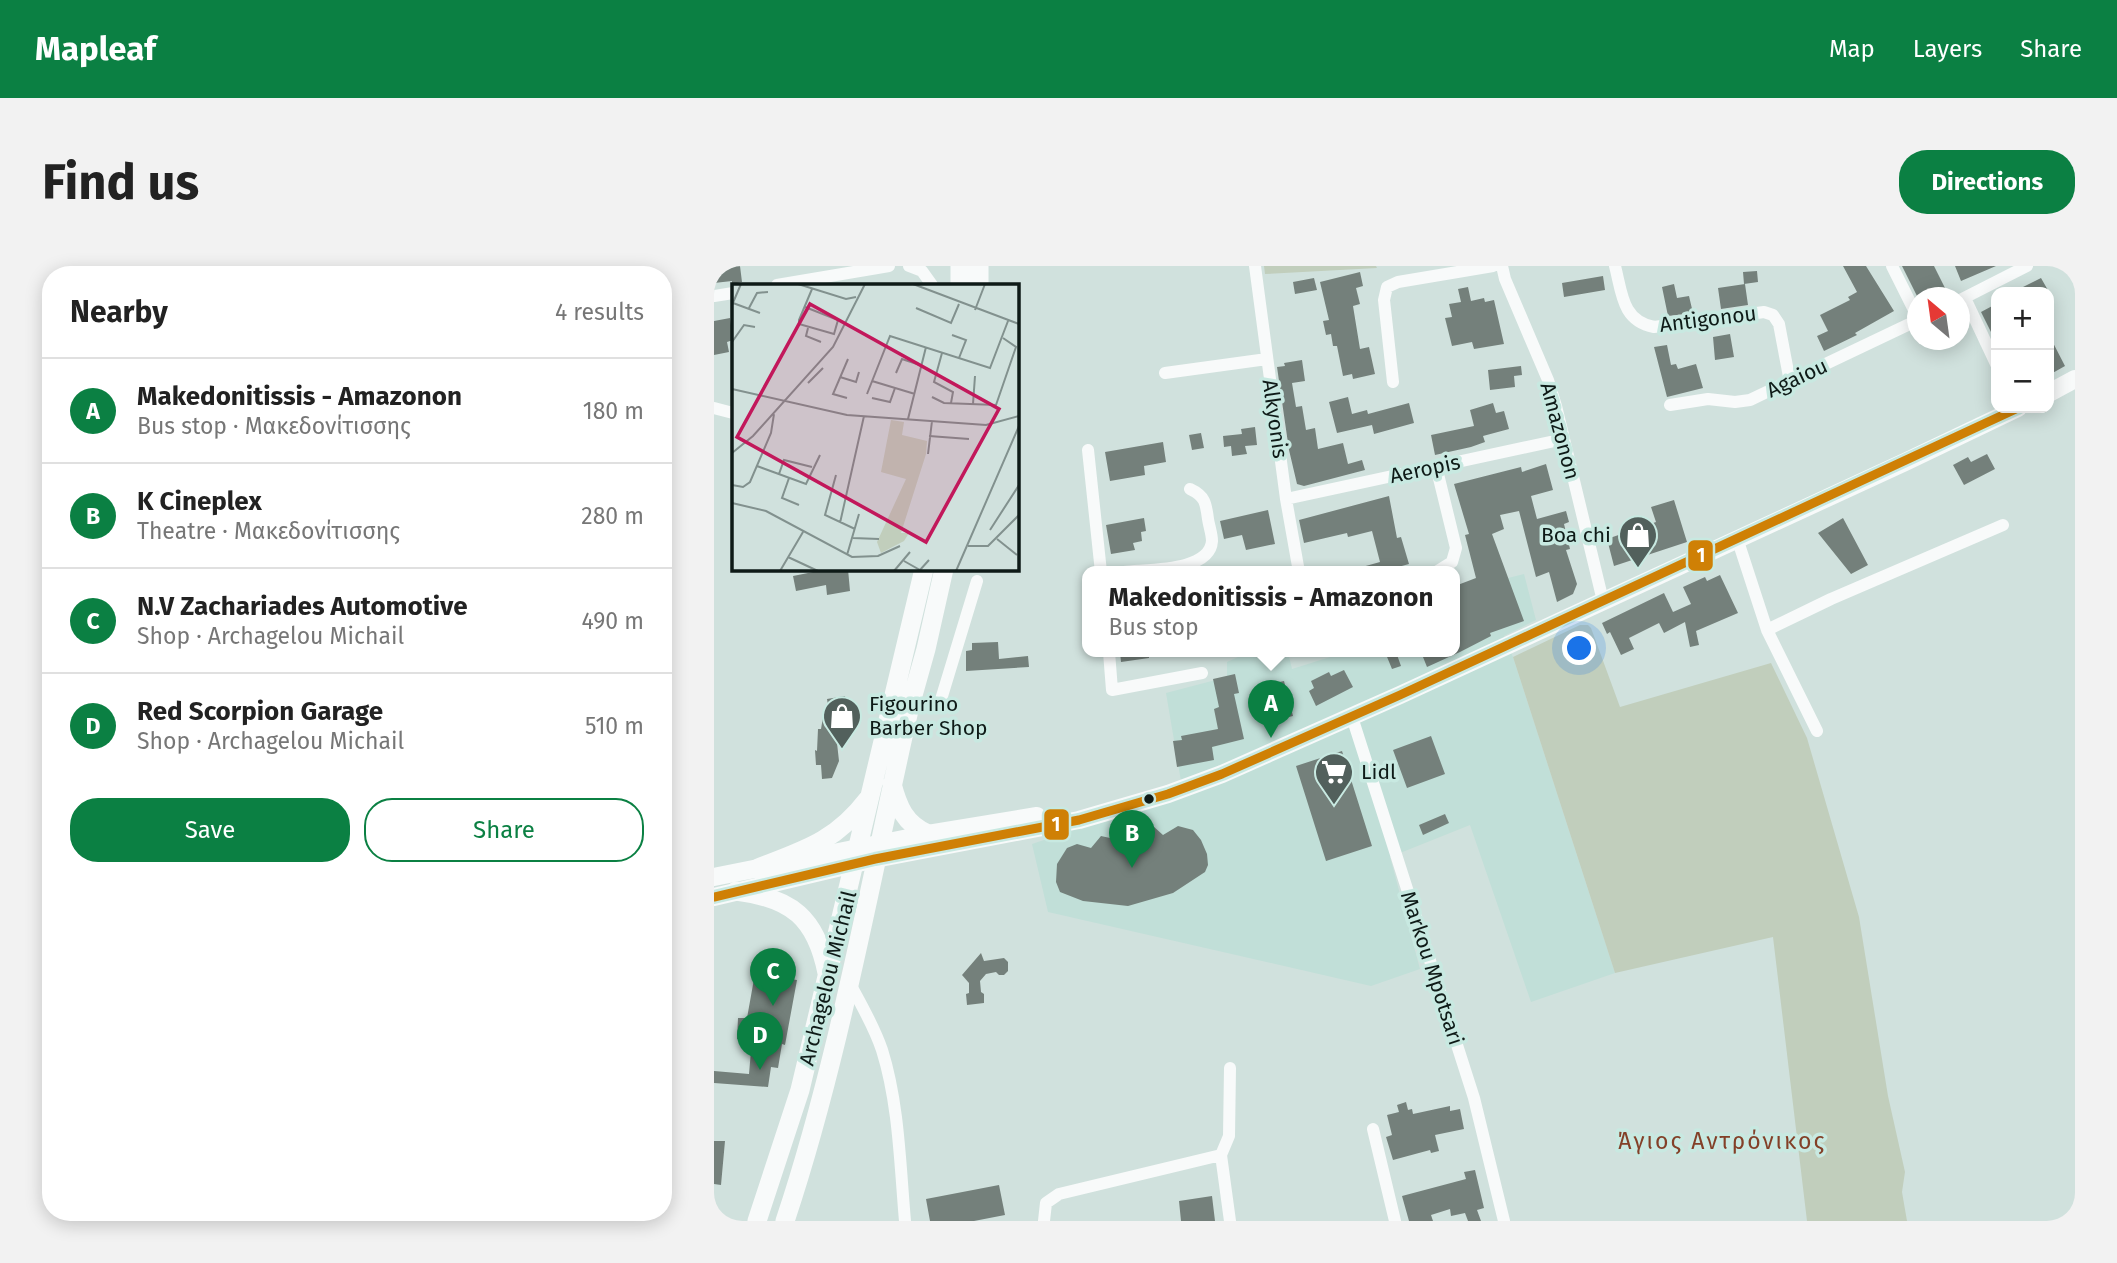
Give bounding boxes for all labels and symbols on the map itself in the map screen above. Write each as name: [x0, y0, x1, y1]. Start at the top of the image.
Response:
inset map: [732, 284, 1018, 570]
north arrow: [1907, 287, 1970, 350]
street label: Antigonou: [1658, 300, 1758, 338]
street label: Agaiou: [1762, 353, 1832, 403]
street label: Alkyonis: [1257, 378, 1293, 460]
street label: Amazonon: [1535, 380, 1585, 482]
street label: Aeropis: [1387, 449, 1463, 489]
shop icon: Boa chi: [1617, 514, 1659, 569]
place label: Boa chi: [1541, 522, 1611, 548]
line badge: 1: [1687, 539, 1714, 572]
text: 1: [1697, 544, 1705, 567]
your location: [1562, 631, 1596, 665]
pin: A: [1248, 680, 1294, 738]
place label: Figourino Barber Shop: [869, 691, 987, 741]
shop icon: Figourino Barber Shop: [821, 695, 863, 750]
supermarket icon: Lidl: [1313, 751, 1355, 806]
place label: Lidl: [1361, 759, 1396, 785]
unlabelled marker: [1142, 792, 1156, 806]
line badge: 1: [1043, 808, 1070, 841]
pin: B: [1109, 810, 1155, 868]
text: 1: [1052, 813, 1060, 836]
street label: Archagelou Michail: [794, 888, 862, 1068]
street label: Markou Mpotsari: [1395, 888, 1469, 1048]
pin: C: [750, 948, 796, 1006]
pin: D: [737, 1012, 783, 1070]
district label: Άγιος Αντρόνικος: [1618, 1127, 1826, 1155]

